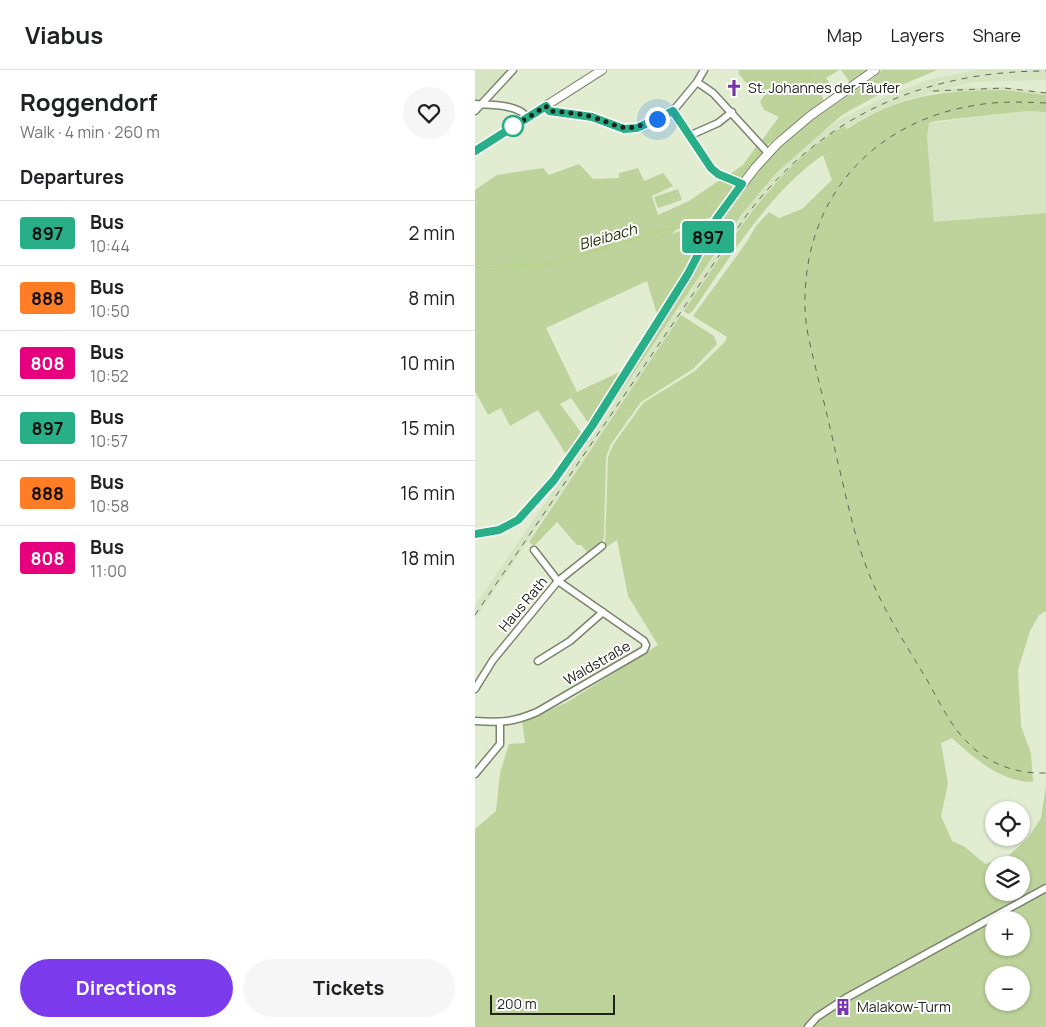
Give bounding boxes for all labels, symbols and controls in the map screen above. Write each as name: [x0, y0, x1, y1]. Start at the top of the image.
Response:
text: Viabus: [25, 18, 103, 51]
text: Map: [827, 23, 862, 47]
text: Layers: [890, 23, 944, 47]
text: Share: [972, 23, 1021, 47]
church icon: St. Johannes der Täufer: [724, 78, 744, 98]
place label: St. Johannes der Täufer: [748, 78, 900, 97]
text: Roggendorf: [20, 85, 157, 118]
button: heart: [403, 87, 455, 139]
your location: [645, 107, 670, 132]
unlabelled marker: [502, 115, 524, 137]
text: Walk · 4 min · 260 m: [20, 121, 160, 143]
text: Departures: [20, 164, 124, 190]
text: Bus: [90, 209, 124, 235]
water label: Bleibach: [576, 218, 640, 255]
text: 2 min: [409, 220, 455, 246]
text: 897: [32, 221, 63, 245]
line badge: 897: [679, 221, 737, 253]
text: 897: [692, 225, 724, 249]
text: 10:44: [90, 235, 130, 257]
text: Bus: [90, 274, 124, 300]
text: 8 min: [408, 285, 455, 311]
text: 888: [31, 286, 64, 310]
text: 10:50: [90, 300, 130, 322]
text: Bus: [90, 339, 124, 365]
text: 10 min: [400, 350, 455, 376]
text: 808: [31, 351, 64, 375]
text: 10:52: [90, 365, 129, 387]
text: Bus: [90, 404, 124, 430]
text: 15 min: [401, 415, 455, 441]
text: 897: [32, 416, 63, 440]
text: 10:57: [90, 430, 128, 452]
text: Bus: [90, 469, 124, 495]
text: 16 min: [400, 480, 455, 506]
text: 888: [31, 481, 64, 505]
text: 10:58: [90, 495, 129, 517]
text: Bus: [90, 534, 124, 560]
text: 18 min: [401, 545, 455, 571]
text: 808: [31, 546, 64, 570]
text: 11:00: [90, 560, 127, 582]
street label: Haus Rath: [494, 572, 551, 635]
street label: Waldstraße: [560, 636, 633, 689]
map controls: [985, 801, 1030, 1011]
button: locate: [985, 801, 1030, 846]
button: layers: [985, 856, 1030, 901]
button: +: [985, 911, 1030, 956]
button: Directions: [20, 959, 233, 1017]
button: Tickets: [243, 959, 455, 1017]
button: −: [985, 966, 1030, 1011]
scale bar: [490, 992, 615, 1015]
text: 200 m: [497, 994, 537, 1013]
building icon: Malakow-Turm: [833, 997, 853, 1017]
place label: Malakow-Turm: [857, 997, 951, 1016]

